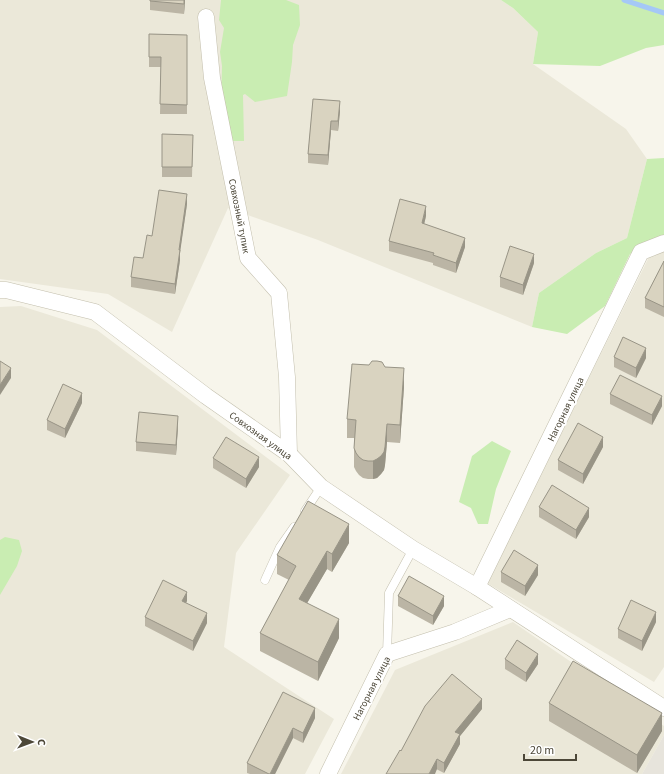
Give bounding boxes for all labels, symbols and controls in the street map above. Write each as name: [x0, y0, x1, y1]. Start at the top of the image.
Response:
street label: Совхозный тупик: [225, 178, 253, 255]
street label: Нагорная улица: [544, 375, 588, 444]
street label: Совхозная улица: [226, 408, 295, 463]
street label: Нагорная улица: [350, 654, 394, 723]
north arrow: [12, 722, 52, 762]
scale bar: [524, 736, 576, 762]
text: С: [34, 739, 49, 746]
text: 20 m: [530, 742, 554, 759]

